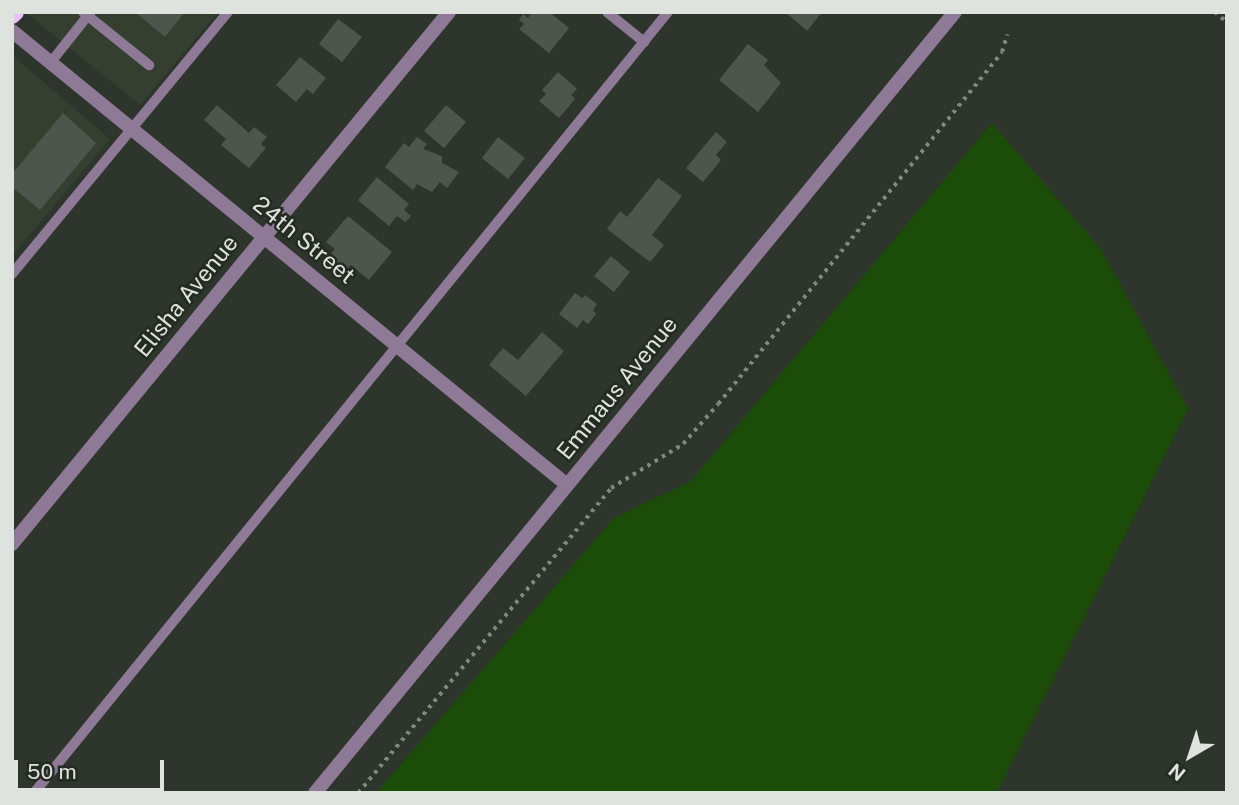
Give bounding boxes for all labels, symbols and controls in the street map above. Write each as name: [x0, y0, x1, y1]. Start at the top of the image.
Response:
street label: 24th Street: [247, 191, 361, 289]
street label: Elisha Avenue: [128, 230, 244, 362]
street label: Emmaus Avenue: [551, 311, 683, 465]
north arrow: [1155, 721, 1225, 791]
scale bar: [18, 746, 168, 790]
text: 50 m: [27, 759, 77, 784]
text: N: [1164, 759, 1189, 786]

